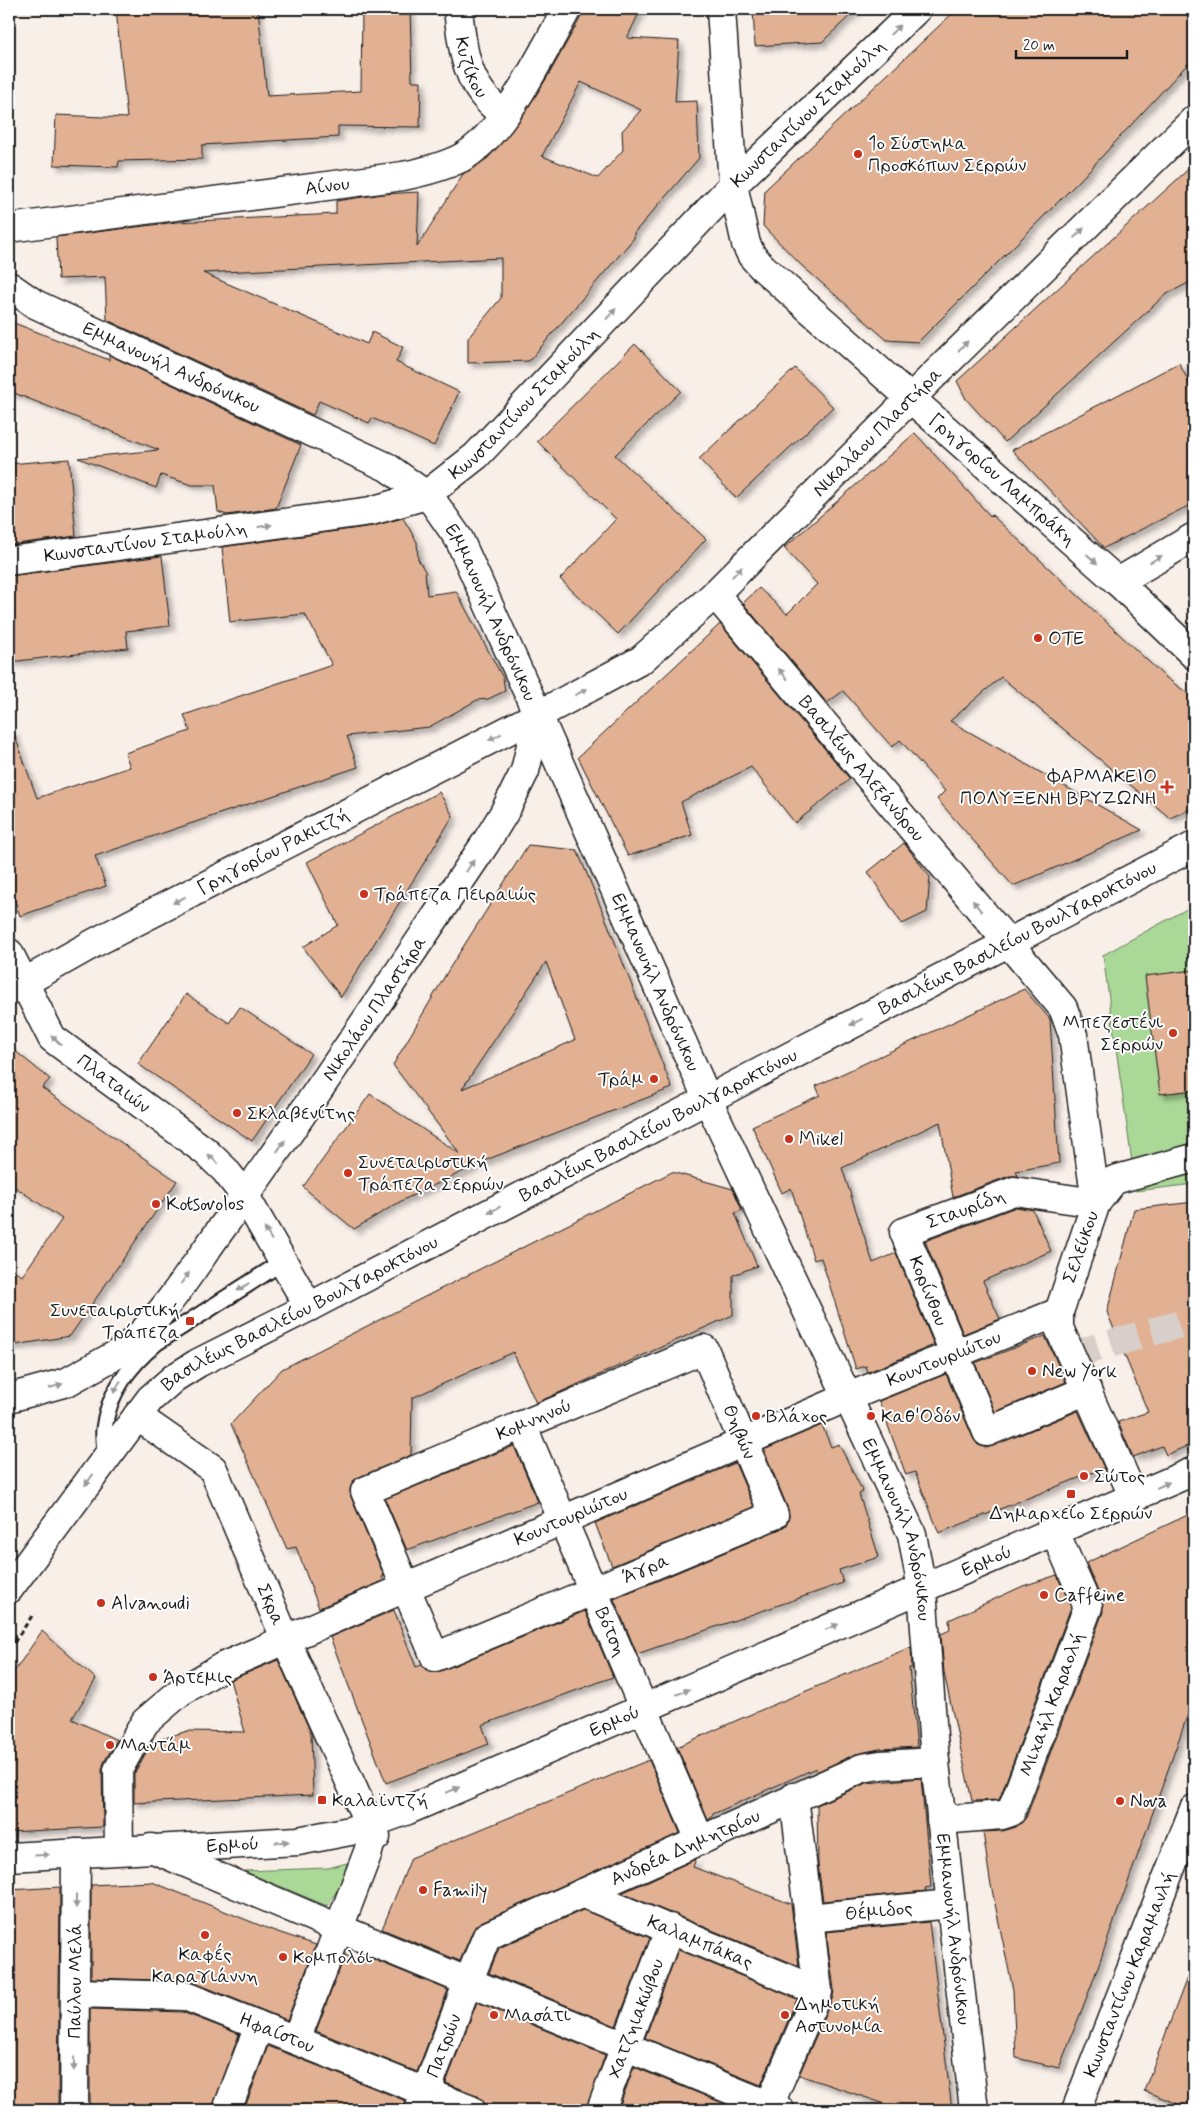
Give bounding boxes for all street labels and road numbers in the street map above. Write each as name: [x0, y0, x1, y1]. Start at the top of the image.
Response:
street label: Κωνσταντίνου Σταμούλη: [725, 33, 891, 193]
street label: Κυζίκου: [449, 35, 494, 103]
street label: Αίνου: [303, 171, 351, 201]
street label: Εμμανουήλ Ανδρόνικου: [79, 315, 264, 419]
street label: Κωνσταντίνου Σταμούλη: [443, 321, 605, 485]
street label: Νικαλάου Πλαστήρα: [807, 362, 947, 502]
street label: Γρηγορίου Λαμπράκη: [923, 408, 1081, 552]
street label: Κωνσταντίνου Σταμούλη: [42, 516, 249, 569]
street label: Εμμανουήλ Ανδρόνικου: [439, 519, 543, 705]
street label: Βασιλέως Αλεξάνδρου: [793, 690, 930, 847]
street label: Γρηγορίου Ρακιτζή: [193, 802, 353, 900]
street label: Βασιλέως Βασιλείου Βουλγαροκτόνου: [874, 855, 1161, 1021]
street label: Εμμανουήλ Ανδρόνικου: [606, 889, 706, 1075]
street label: Νικολάου Πλαστήρα: [316, 931, 432, 1086]
street label: Βασιλέως Βασιλείου Βουλγαροκτόνου: [515, 1042, 802, 1208]
street label: Πλαταιών: [72, 1048, 156, 1119]
street label: Σταυρίδη: [923, 1183, 1009, 1235]
street label: Σελεύκου: [1057, 1207, 1105, 1287]
street label: Βασιλέως Βασιλείου Βουλγαροκτόνου: [156, 1229, 442, 1396]
street label: Κορίνθου: [903, 1252, 953, 1330]
street label: Κουντουριώτου: [883, 1324, 1005, 1393]
street label: Κομνηνού: [492, 1393, 576, 1447]
street label: Θηβών: [716, 1401, 762, 1463]
street label: Εμμανουήλ Ανδρόνικου: [856, 1434, 937, 1622]
street label: Κουντουριώτου: [510, 1481, 632, 1552]
street label: Ερμού: [957, 1539, 1016, 1582]
street label: Άγρα: [619, 1548, 673, 1590]
street label: Σκρα: [251, 1580, 291, 1629]
street label: Βότση: [589, 1603, 632, 1660]
street label: Μιχαήλ Καραολή: [1013, 1628, 1090, 1780]
street label: Ερμού: [585, 1699, 644, 1743]
street label: Ανδρέα Δημητρίου: [606, 1803, 764, 1892]
street label: Ερμού: [206, 1831, 260, 1859]
street label: Εμμανουήλ Ανδρόνικου: [931, 1832, 977, 2026]
street label: Κωνσταντίνου Καραμανλή: [1078, 1867, 1181, 2081]
street label: Θέμιδος: [844, 1895, 914, 1927]
street label: Καλαμπάκας: [644, 1909, 757, 1975]
street label: Παύλου Μελά: [62, 1923, 88, 2039]
street label: Χατζηιακώβου: [602, 1955, 670, 2082]
street label: Ηφαίστου: [235, 2006, 318, 2059]
street label: Πατρών: [420, 2010, 467, 2081]

